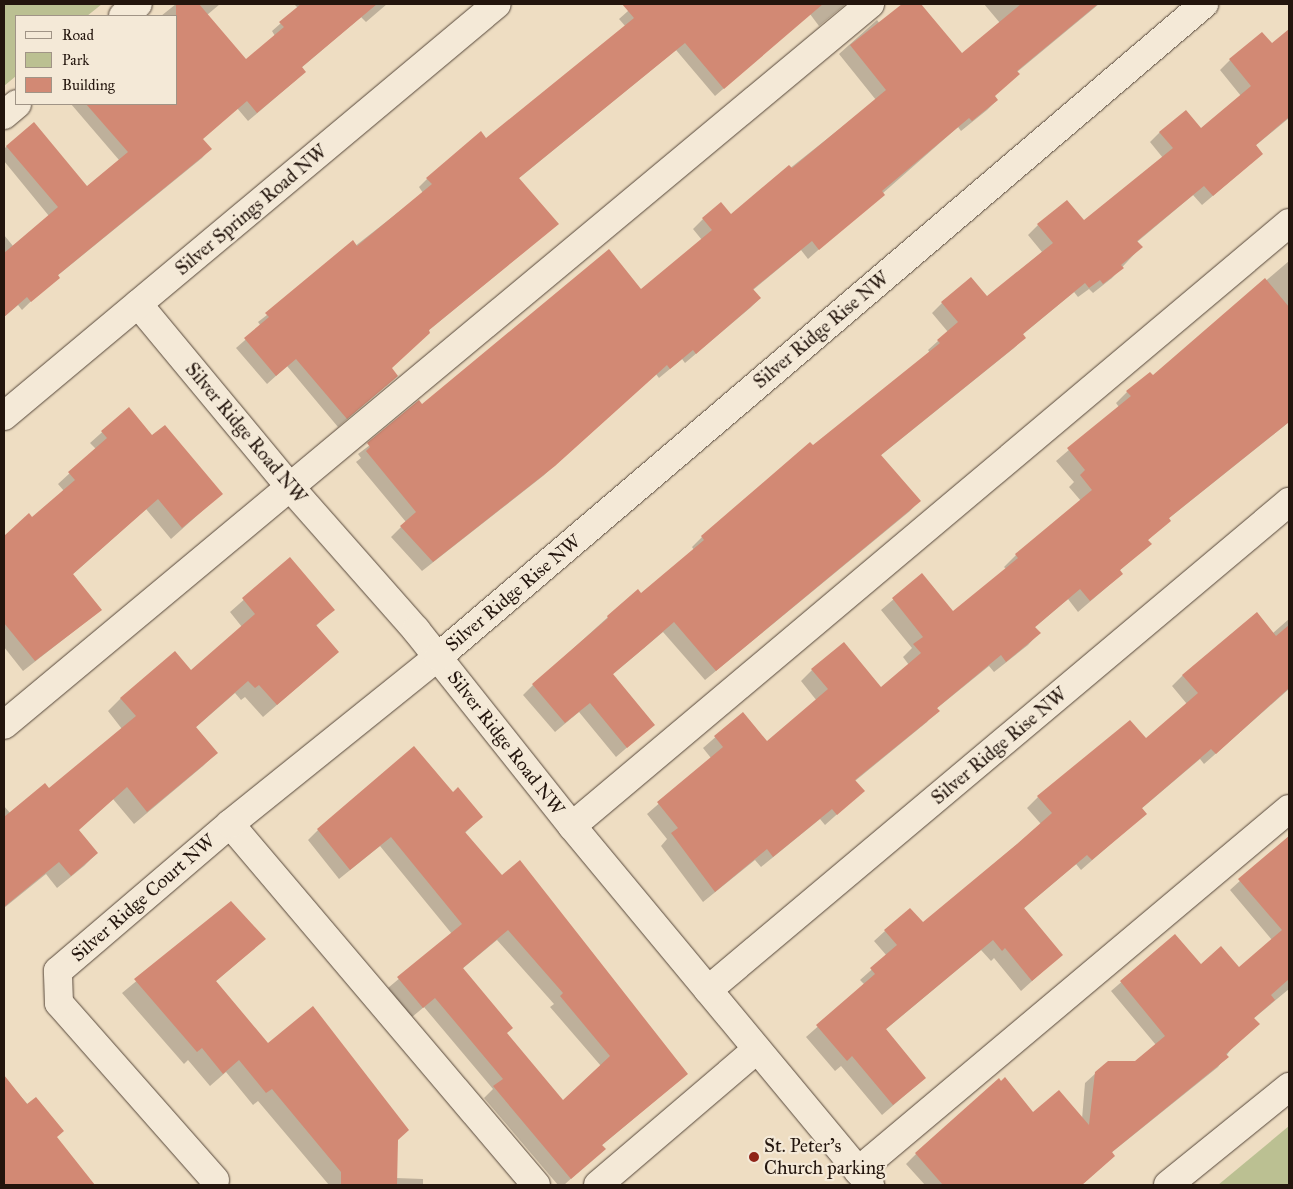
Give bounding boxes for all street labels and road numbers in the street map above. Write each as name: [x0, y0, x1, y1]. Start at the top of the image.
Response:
street label: Silver Springs Road NW: [171, 140, 331, 280]
street label: Silver Ridge Rise NW: [749, 267, 893, 393]
street label: Silver Ridge Road NW: [180, 358, 312, 508]
street label: Silver Ridge Rise NW: [441, 530, 585, 656]
street label: Silver Ridge Road NW: [443, 666, 569, 820]
street label: Silver Ridge Rise NW: [927, 683, 1071, 809]
street label: Silver Ridge Court NW: [67, 829, 219, 967]

